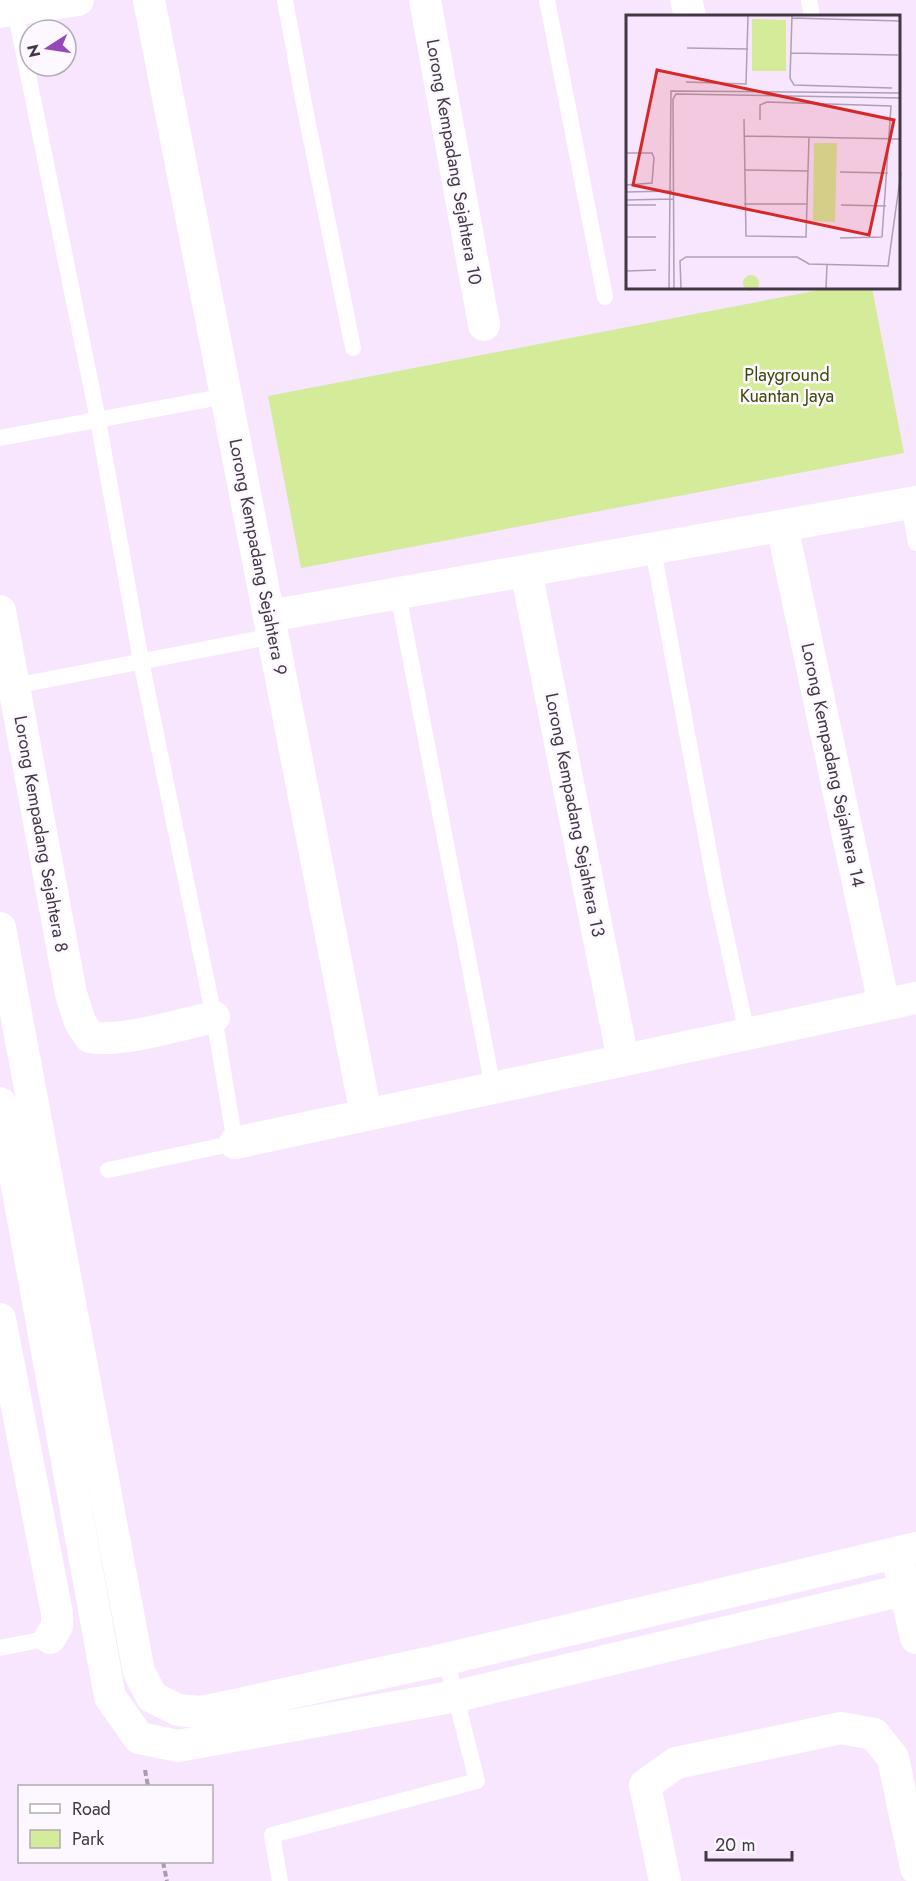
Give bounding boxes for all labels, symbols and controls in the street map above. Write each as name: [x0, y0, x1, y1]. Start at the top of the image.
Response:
inset map: [626, 15, 901, 290]
north arrow: [18, 18, 78, 78]
street label: Lorong Kempadang Sejahtera 10: [420, 37, 488, 287]
text: N: [21, 42, 46, 60]
park label: Playground Kuantan Jaya: [740, 362, 834, 409]
street label: Lorong Kempadang Sejahtera 9: [222, 436, 294, 678]
street label: Lorong Kempadang Sejahtera 14: [794, 641, 872, 889]
street label: Lorong Kempadang Sejahtera 13: [539, 691, 611, 939]
street label: Lorong Kempadang Sejahtera 8: [7, 714, 75, 954]
legend: [18, 1785, 213, 1863]
text: Road: [72, 1796, 111, 1822]
scale bar: [706, 1824, 792, 1862]
text: Park: [72, 1826, 104, 1852]
text: 20 m: [715, 1832, 755, 1858]

